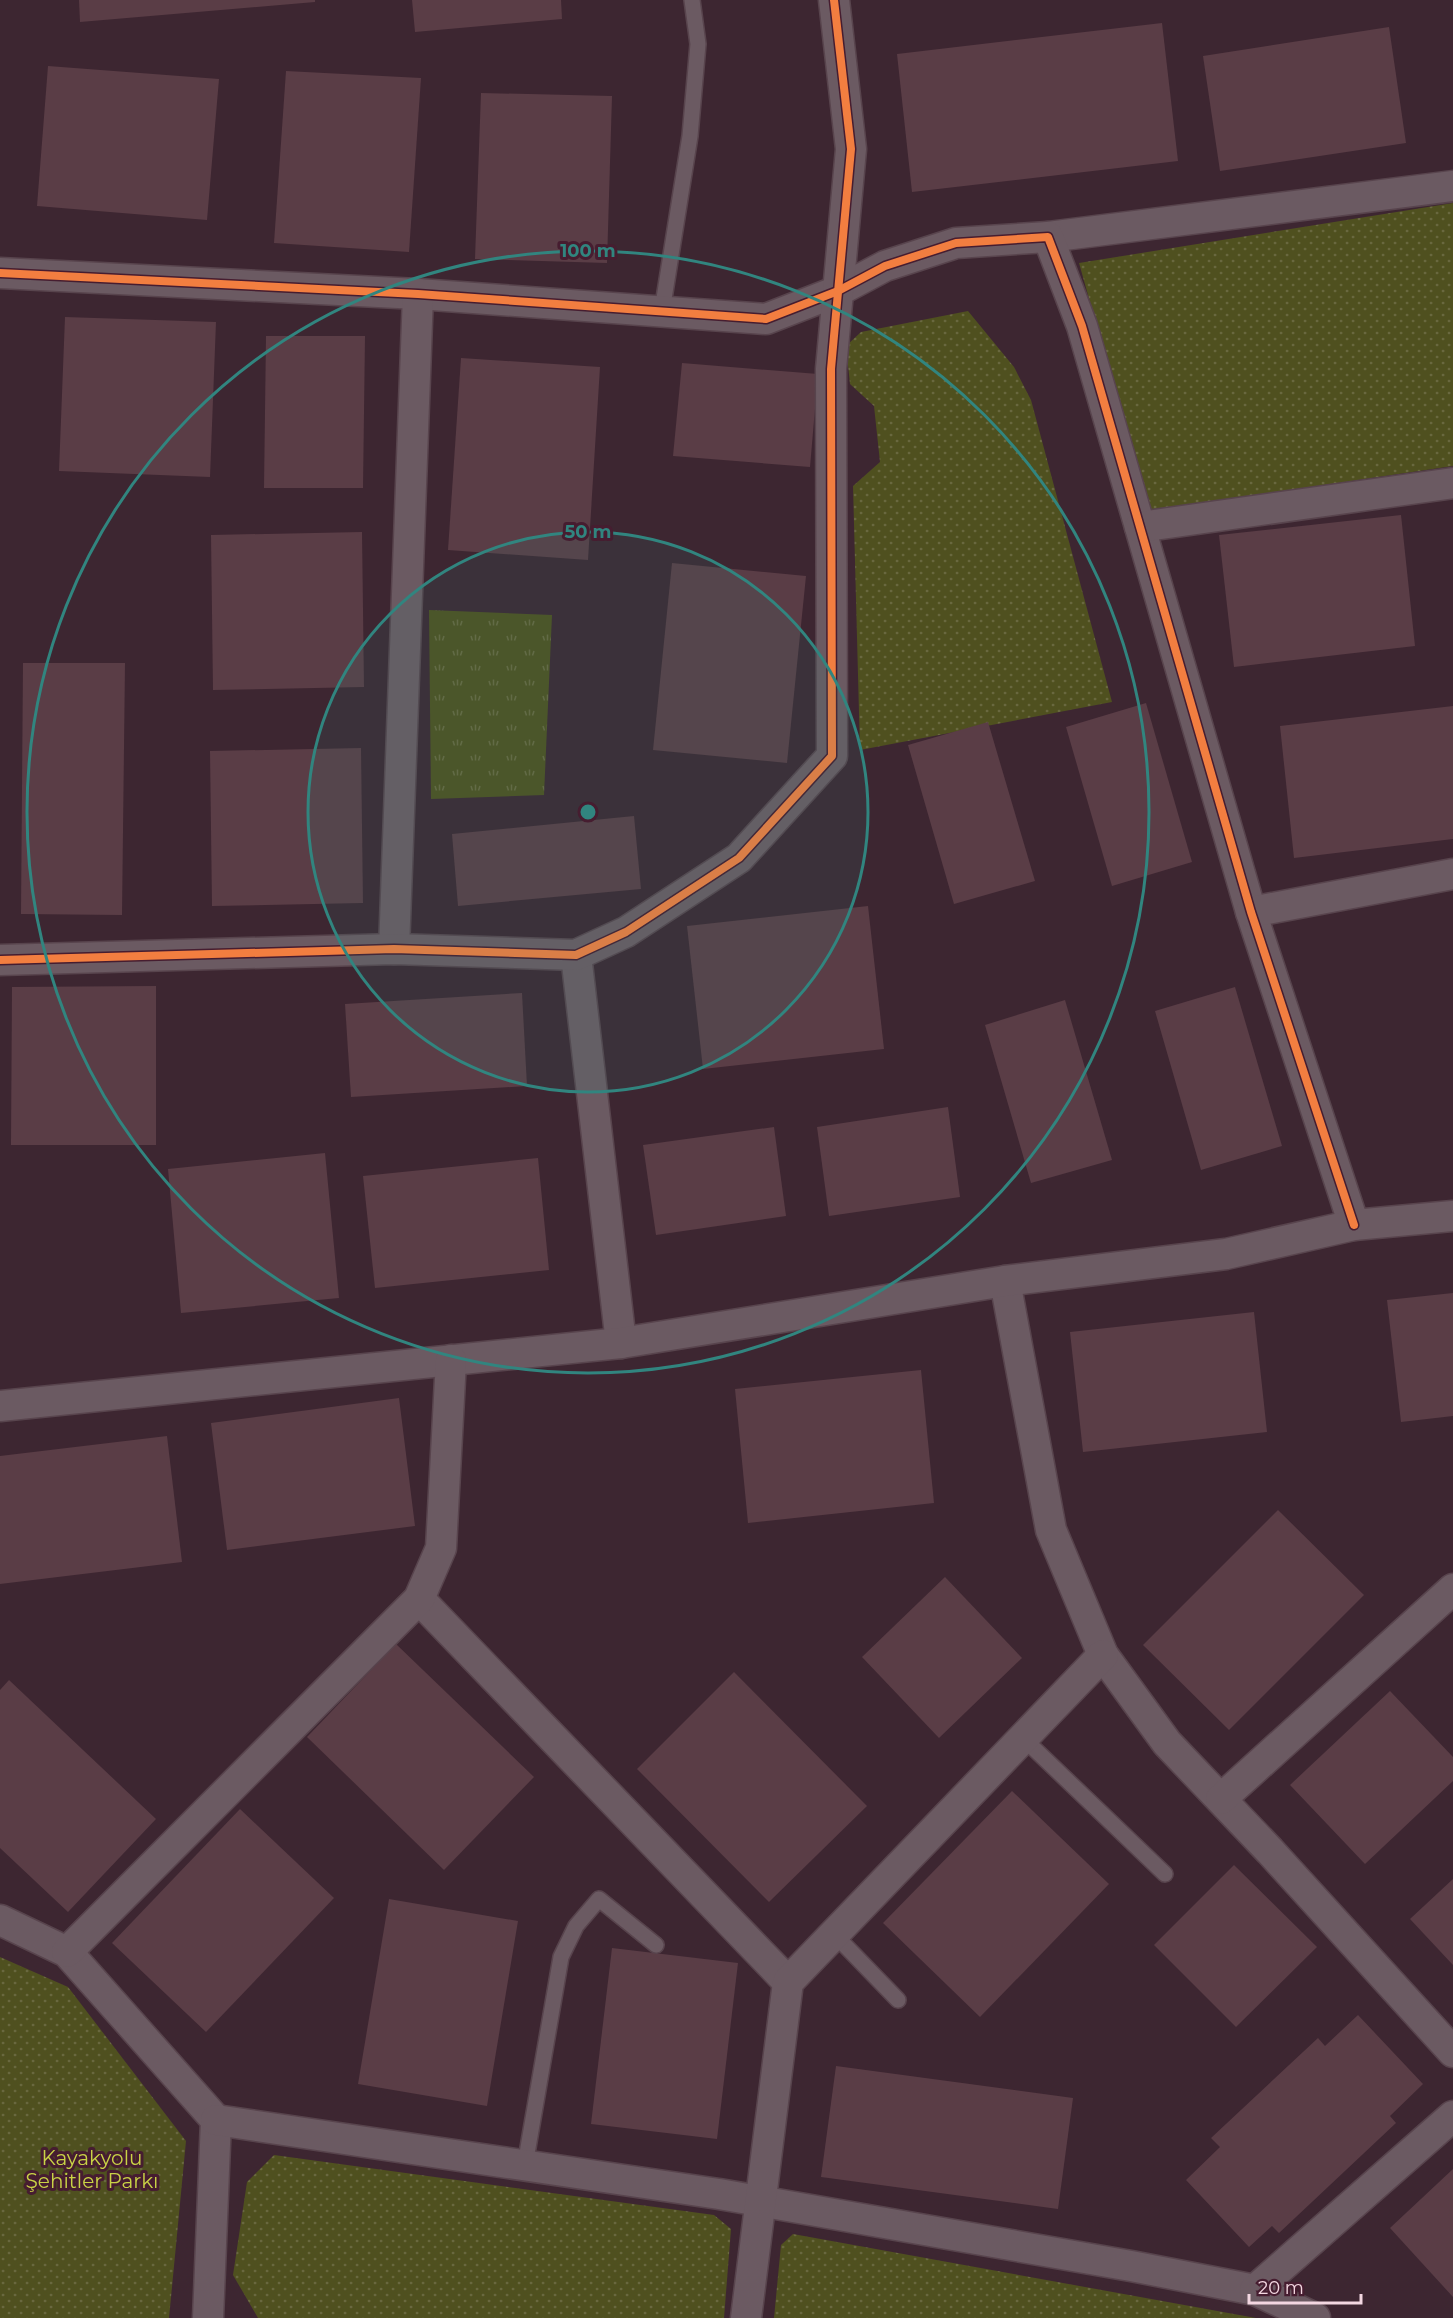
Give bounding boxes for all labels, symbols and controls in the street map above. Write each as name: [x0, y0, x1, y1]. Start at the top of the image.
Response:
text: 100 m: [560, 240, 616, 262]
text: 50 m: [565, 521, 611, 543]
centre of rings: [578, 802, 598, 822]
park label: Kayakyolu Şehitler Parkı: [26, 2146, 158, 2193]
scale bar: [1249, 2267, 1362, 2305]
text: 20 m: [1258, 2277, 1304, 2299]

